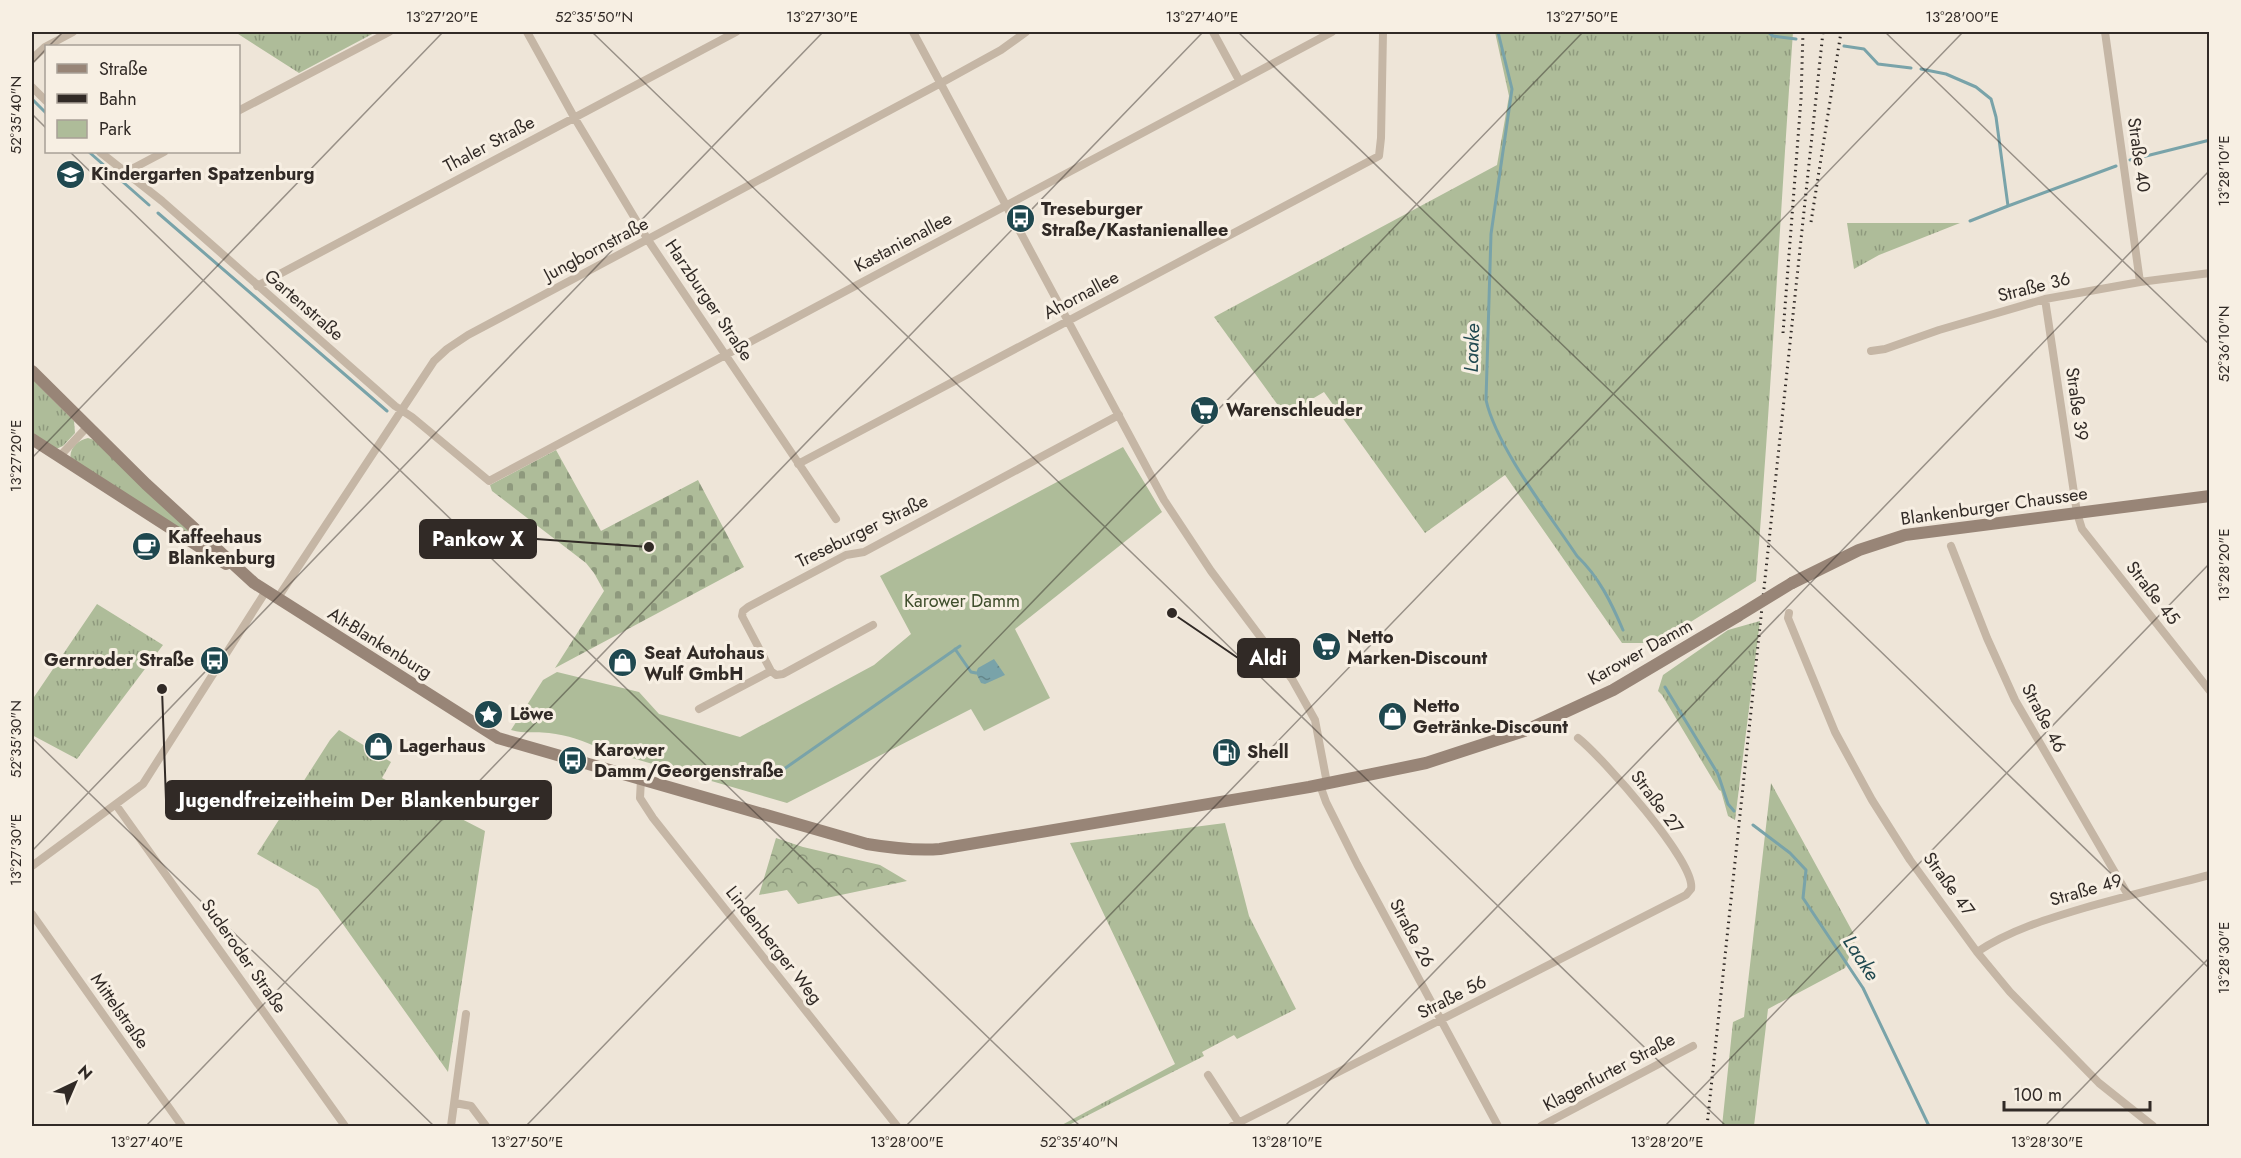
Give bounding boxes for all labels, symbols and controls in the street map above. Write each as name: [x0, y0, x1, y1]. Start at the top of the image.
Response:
text: 13°27'20"E: [406, 6, 478, 28]
text: 52°35'50"N: [555, 6, 633, 28]
text: 13°27'30"E: [786, 6, 858, 28]
text: 13°27'40"E: [1166, 6, 1238, 28]
text: 13°27'50"E: [1546, 6, 1618, 28]
text: 13°28'00"E: [1925, 6, 1999, 28]
legend: [45, 45, 240, 153]
text: Straße: [99, 56, 147, 82]
text: 52°35'40"N: [5, 76, 27, 154]
text: Bahn: [99, 86, 137, 112]
street label: Thaler Straße: [439, 109, 539, 179]
text: Park: [99, 116, 131, 142]
street label: Straße 40: [2121, 116, 2157, 194]
text: 13°28'10"E: [2213, 135, 2235, 207]
school or university icon: Kindergarten Spatzenburg: [54, 158, 86, 190]
place label: Kindergarten Spatzenburg: [91, 161, 314, 187]
place label: Treseburger Straße/Kastanienallee: [1041, 196, 1228, 243]
bus stop icon: Treseburger Straße/Kastanienallee: [1004, 203, 1036, 235]
street label: Kastanienallee: [849, 205, 957, 279]
street label: Jungbornstraße: [537, 211, 653, 288]
street label: Harzburger Straße: [659, 234, 759, 366]
street label: Gartenstraße: [259, 263, 349, 347]
street label: Ahornallee: [1039, 264, 1123, 326]
street label: Straße 36: [1995, 265, 2073, 309]
text: 52°36'10"N: [2213, 306, 2235, 382]
water label: Laake: [1457, 323, 1487, 373]
street label: Straße 39: [2059, 366, 2095, 442]
supermarket icon: Warenschleuder: [1189, 394, 1221, 426]
place label: Warenschleuder: [1226, 397, 1363, 423]
text: 13°27'20"E: [5, 420, 27, 492]
street label: Blankenburger Chaussee: [1899, 480, 2089, 532]
street label: Treseburger Straße: [792, 488, 932, 574]
callout: Pankow X: [420, 520, 536, 558]
place label: Kaffeehaus Blankenburg: [168, 524, 275, 571]
text: Pankow X: [432, 525, 524, 554]
text: 13°28'20"E: [2213, 529, 2235, 601]
cafe icon: Kaffeehaus Blankenburg: [131, 531, 163, 563]
street label: Straße 45: [2120, 556, 2186, 630]
park label: Karower Damm: [904, 588, 1020, 614]
street label: Alt-Blankenburg: [323, 601, 437, 685]
street label: Karower Damm: [1583, 612, 1697, 692]
place label: Netto Marken-Discount: [1347, 624, 1487, 671]
supermarket icon: Netto Marken-Discount: [1310, 631, 1342, 663]
callout: Aldi: [1238, 639, 1299, 677]
place label: Seat Autohaus Wulf GmbH: [644, 640, 764, 687]
bus stop icon: Gernroder Straße: [199, 644, 231, 676]
text: Aldi: [1248, 644, 1287, 673]
place label: Gernroder Straße: [44, 647, 194, 673]
shop icon: Seat Autohaus Wulf GmbH: [607, 647, 639, 679]
street label: Straße 46: [2015, 679, 2073, 757]
place label: Netto Getränke-Discount: [1413, 693, 1568, 740]
place icon: Löwe: [473, 698, 505, 730]
text: 52°35'30"N: [5, 700, 27, 778]
shop icon: Netto Getränke-Discount: [1376, 700, 1408, 732]
place label: Löwe: [510, 701, 554, 727]
shop icon: Lagerhaus: [362, 730, 394, 762]
place label: Lagerhaus: [399, 733, 485, 759]
fuel station icon: Shell: [1210, 736, 1242, 768]
place label: Karower Damm/Georgenstraße: [594, 737, 784, 784]
place label: Shell: [1247, 739, 1289, 765]
bus stop icon: Karower Damm/Georgenstraße: [557, 744, 589, 776]
street label: Straße 27: [1624, 765, 1690, 840]
callout: Jugendfreizeitheim Der Blankenburger: [166, 781, 551, 819]
text: Jugendfreizeitheim Der Blankenburger: [175, 786, 540, 815]
text: 13°27'30"E: [5, 814, 27, 886]
street label: Straße 47: [1917, 847, 1982, 922]
street label: Straße 49: [2047, 867, 2125, 913]
street label: Lindenberger Weg: [720, 880, 828, 1010]
street label: Suderoder Straße: [195, 894, 293, 1018]
street label: Straße 26: [1383, 894, 1441, 972]
text: 13°28'30"E: [2213, 922, 2235, 994]
water label: Laake: [1835, 930, 1887, 986]
street label: Mittelstraße: [84, 968, 156, 1054]
street label: Straße 56: [1413, 969, 1491, 1025]
street label: Klagenfurter Straße: [1538, 1026, 1680, 1118]
north arrow: [45, 1053, 105, 1113]
text: N: [73, 1060, 98, 1085]
scale bar: [2004, 1074, 2150, 1112]
text: 100 m: [2013, 1082, 2062, 1108]
text: 13°27'40"E: [111, 1131, 183, 1153]
text: 13°27'50"E: [491, 1131, 563, 1153]
text: 13°28'00"E: [870, 1131, 944, 1153]
text: 52°35'40"N: [1040, 1131, 1118, 1153]
text: 13°28'10"E: [1251, 1131, 1323, 1153]
text: 13°28'20"E: [1631, 1131, 1703, 1153]
text: 13°28'30"E: [2011, 1131, 2083, 1153]

